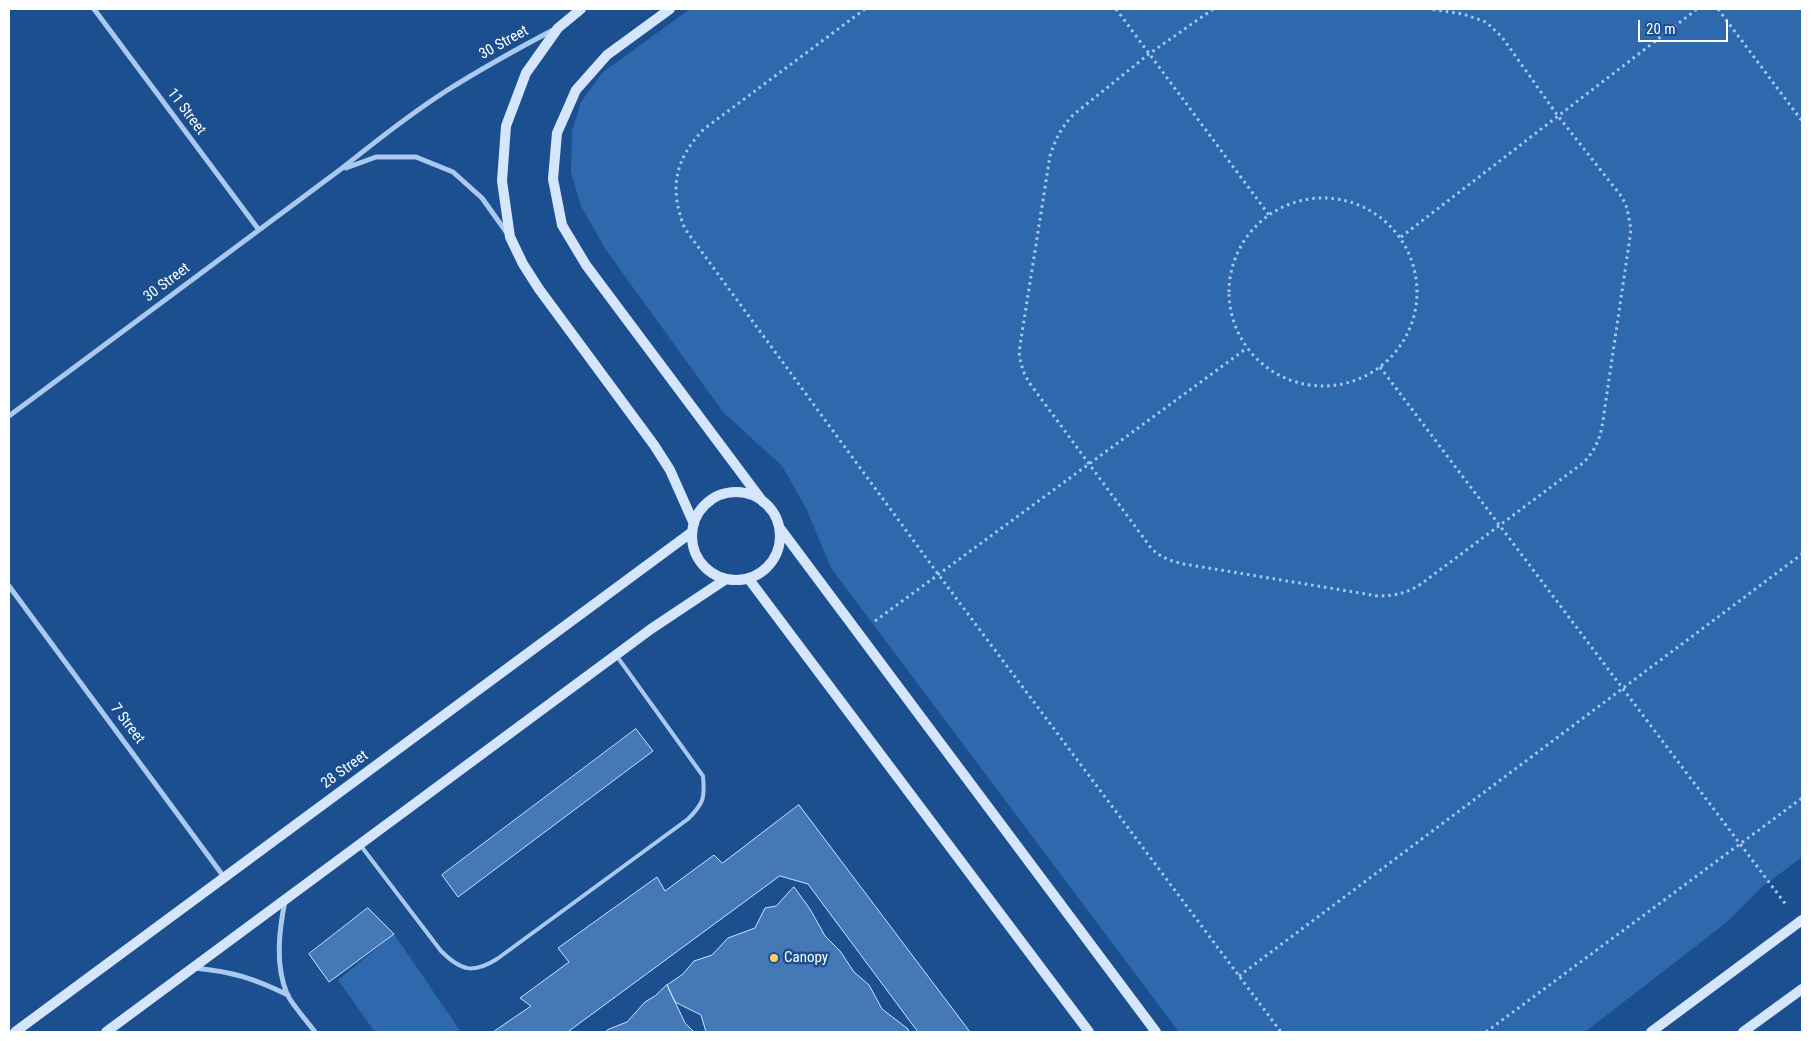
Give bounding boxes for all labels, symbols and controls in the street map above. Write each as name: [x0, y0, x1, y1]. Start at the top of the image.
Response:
scale bar: [1641, 10, 1731, 42]
text: 20 m: [1646, 20, 1676, 38]
street label: 30 Street: [476, 22, 532, 64]
street label: 11 Street: [163, 85, 209, 139]
street label: 30 Street: [140, 260, 194, 306]
street label: 7 Street: [106, 700, 148, 748]
street label: 28 Street: [318, 747, 372, 793]
place label: Canopy: [784, 949, 828, 967]
marker: Canopy: [768, 952, 780, 964]

